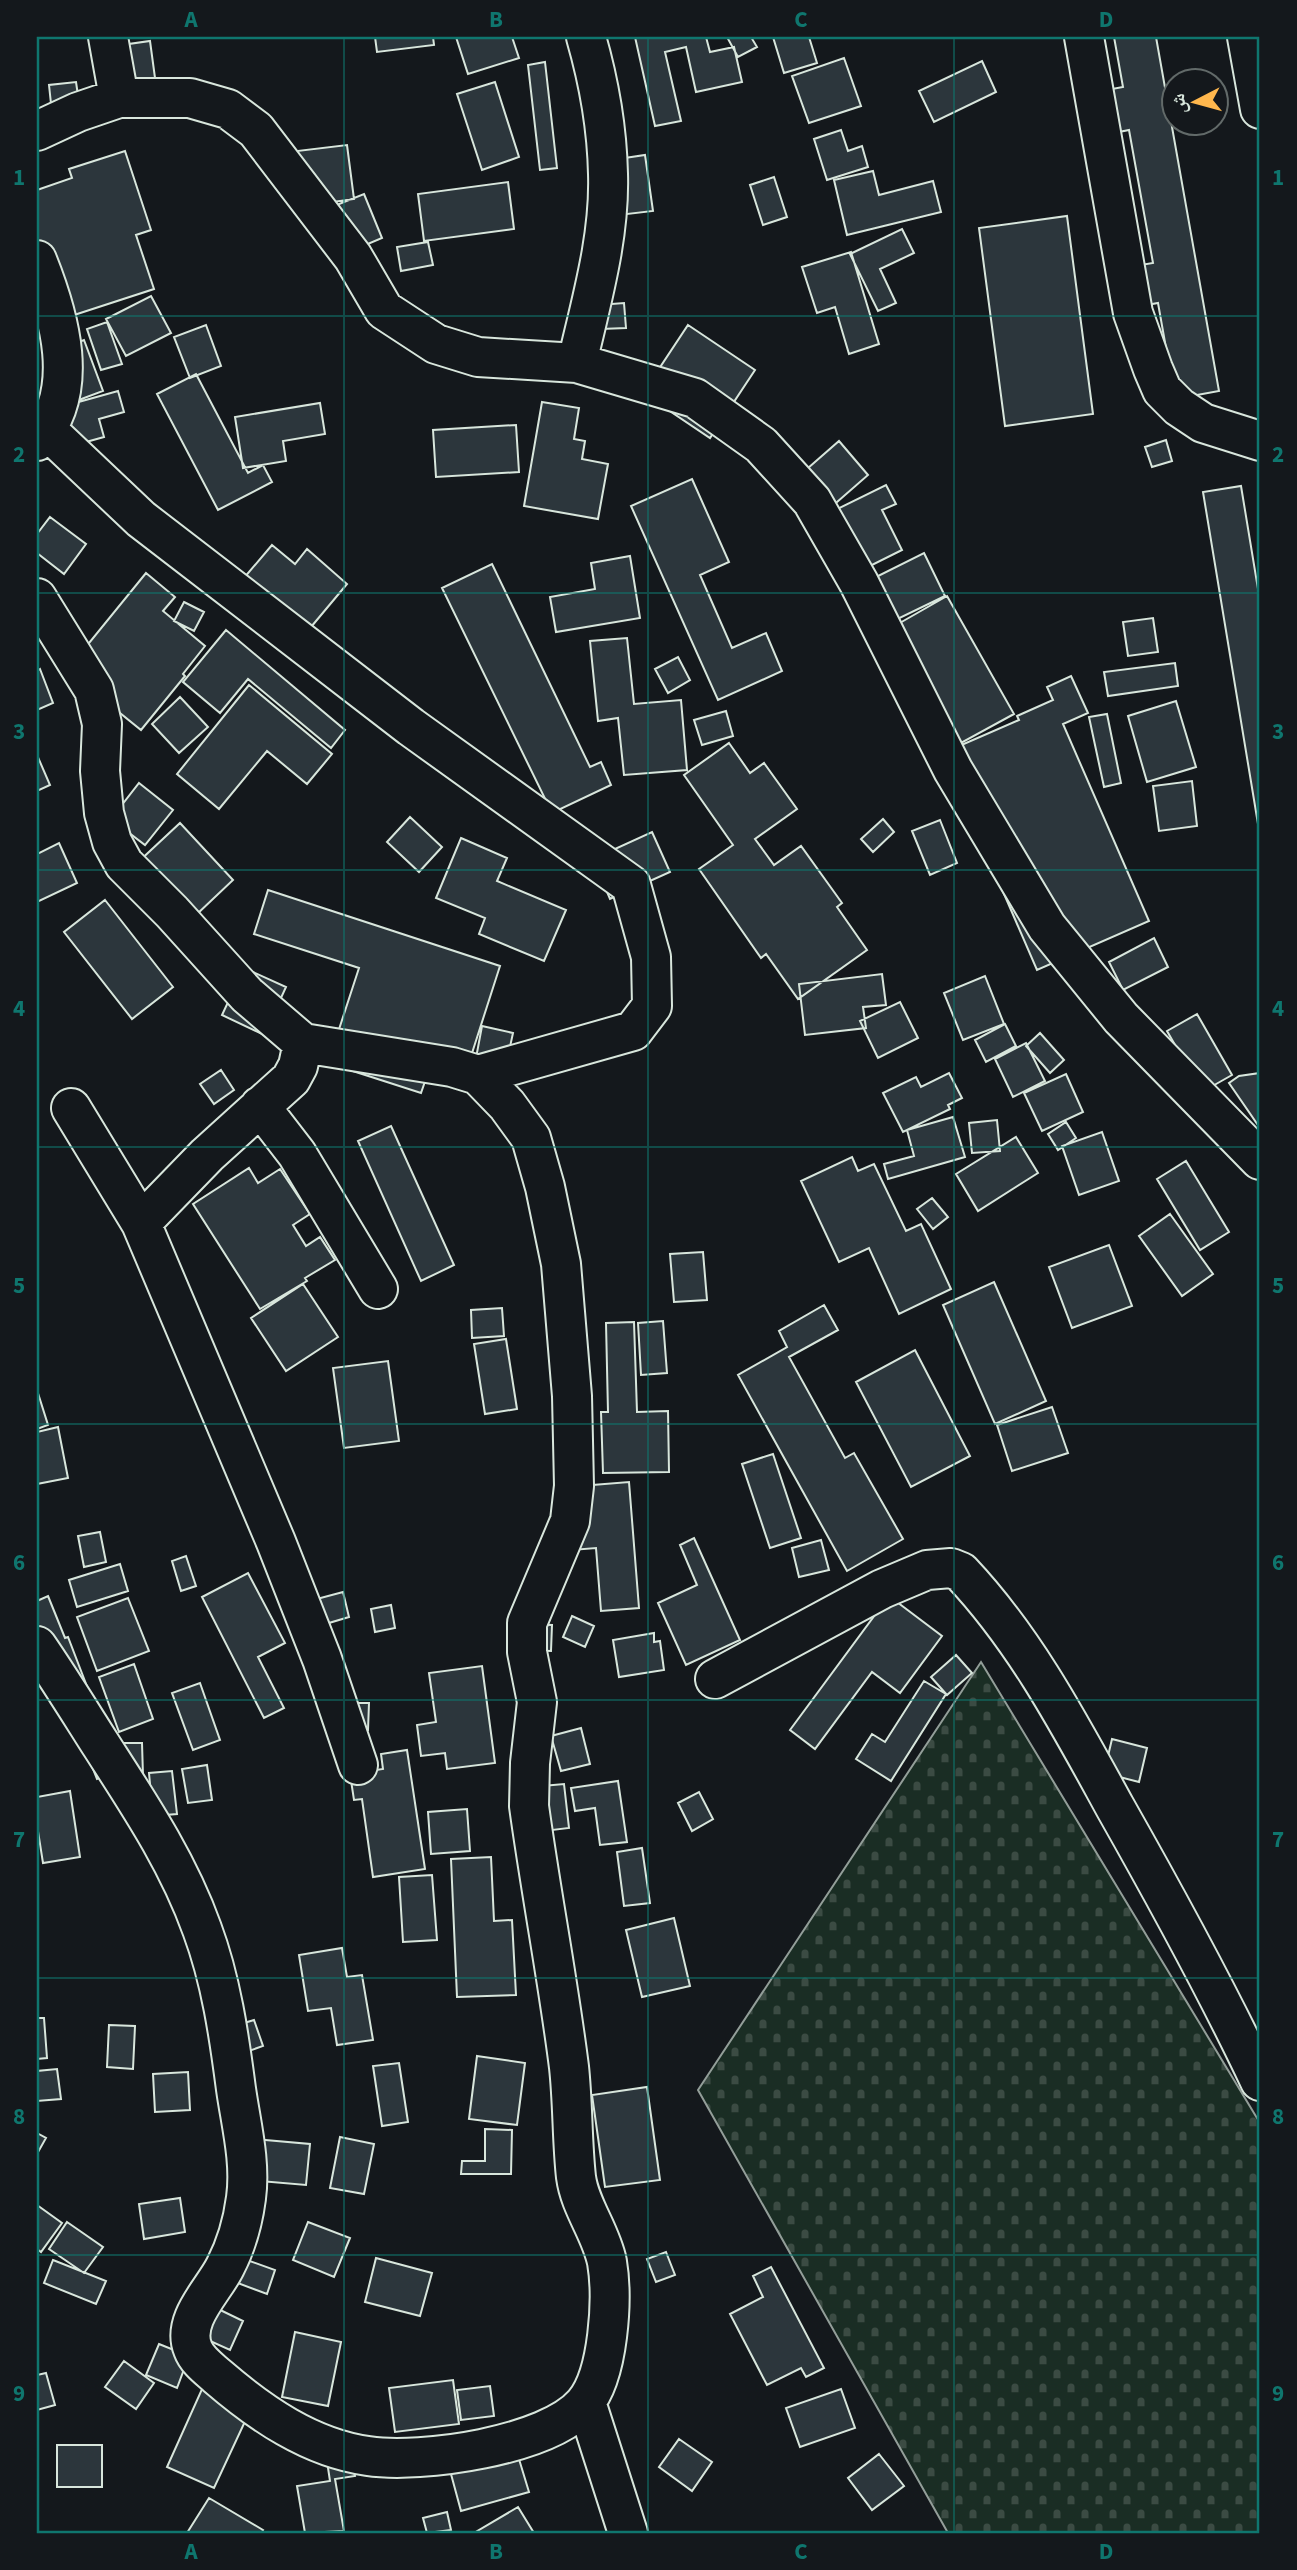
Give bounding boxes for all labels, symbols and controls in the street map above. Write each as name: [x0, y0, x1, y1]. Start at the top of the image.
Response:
text: A: [183, 3, 198, 36]
text: B: [489, 3, 503, 36]
text: C: [794, 3, 808, 36]
text: D: [1099, 3, 1113, 36]
north arrow: [1160, 66, 1230, 136]
text: ش: [1165, 92, 1194, 115]
text: 1: [13, 161, 25, 194]
text: 1: [1272, 161, 1284, 194]
text: 2: [13, 438, 25, 471]
text: 2: [1272, 438, 1284, 471]
text: 3: [13, 715, 25, 748]
text: 3: [1272, 715, 1284, 748]
text: 4: [13, 992, 25, 1025]
text: 4: [1272, 992, 1284, 1025]
text: 5: [13, 1269, 25, 1302]
text: 5: [1272, 1269, 1284, 1302]
text: 6: [13, 1546, 25, 1579]
text: 6: [1272, 1546, 1284, 1579]
text: 7: [13, 1823, 25, 1856]
text: 7: [1272, 1823, 1284, 1856]
text: 8: [13, 2100, 25, 2133]
text: 8: [1272, 2100, 1284, 2133]
text: 9: [13, 2377, 25, 2410]
text: 9: [1272, 2377, 1284, 2410]
text: A: [183, 2535, 198, 2568]
text: B: [489, 2535, 503, 2568]
text: C: [794, 2535, 808, 2568]
text: D: [1099, 2535, 1113, 2568]

